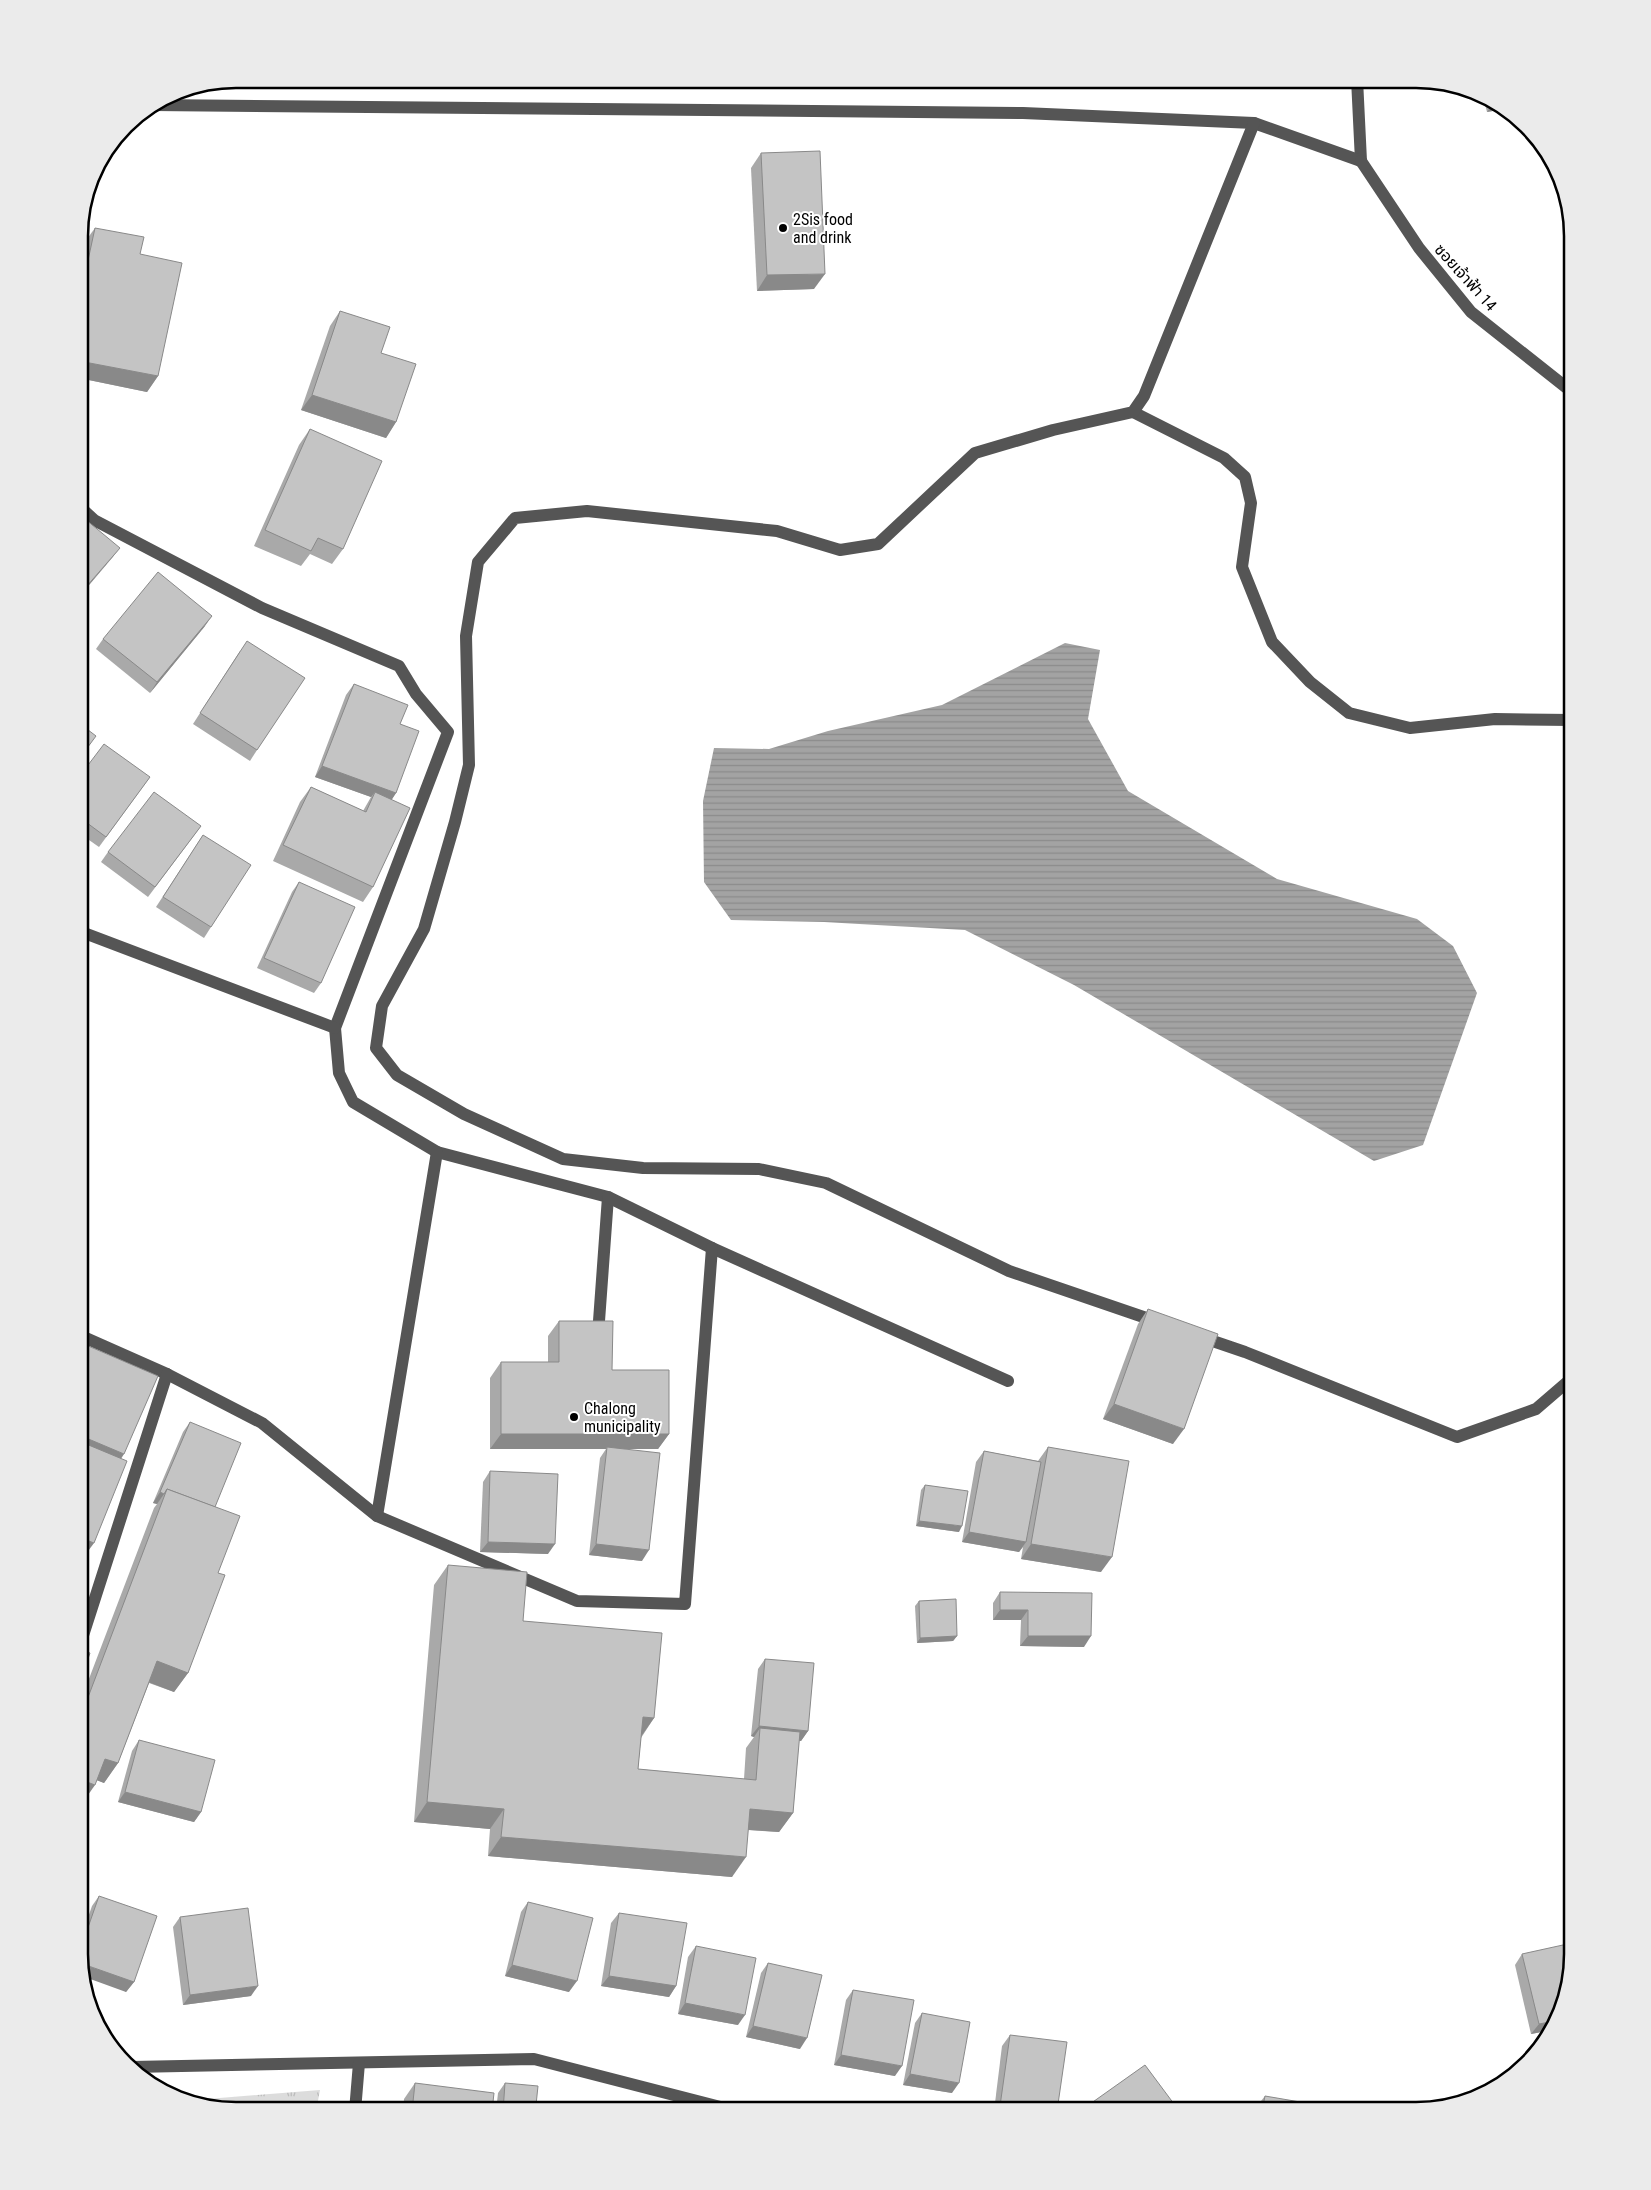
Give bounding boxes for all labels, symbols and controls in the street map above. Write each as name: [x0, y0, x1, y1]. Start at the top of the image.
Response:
place label: 2Sis food and drink: [793, 210, 853, 247]
marker: 2Sis food and drink: [777, 222, 789, 234]
street label: ซอยเจ้าฟ้า 14: [1431, 240, 1501, 315]
place label: Chalong municipality: [584, 1399, 661, 1436]
marker: Chalong municipality: [568, 1411, 580, 1423]

